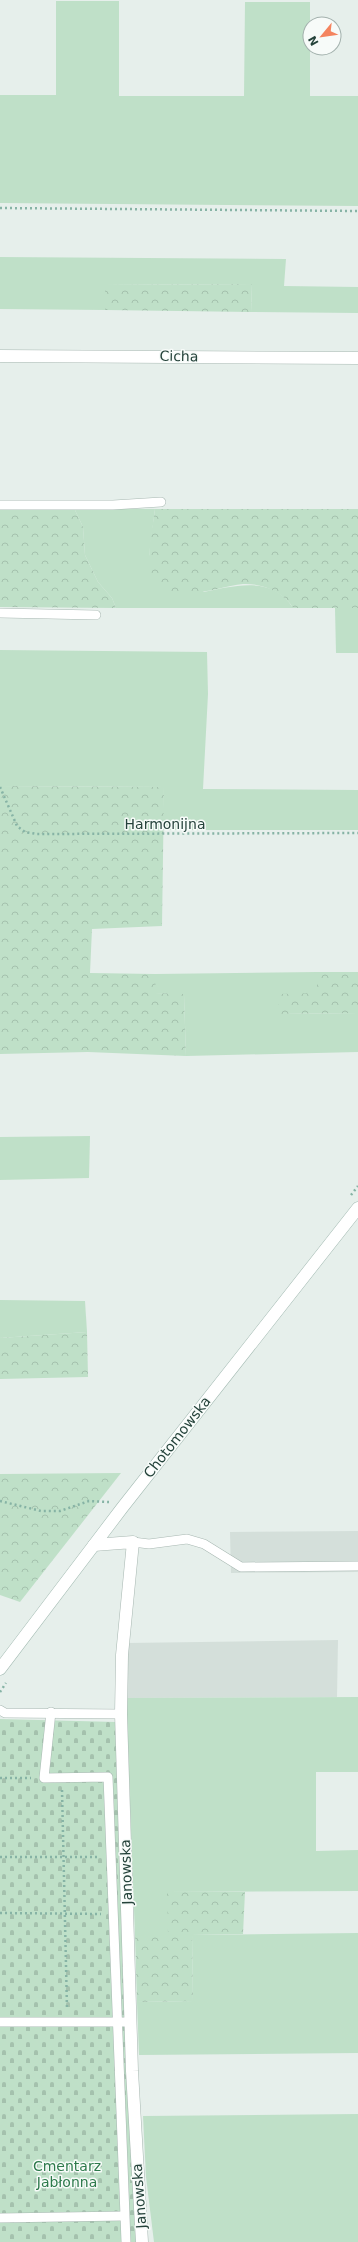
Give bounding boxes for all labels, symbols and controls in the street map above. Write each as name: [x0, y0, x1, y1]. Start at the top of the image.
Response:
north arrow: [302, 16, 342, 56]
text: N: [306, 33, 322, 48]
street label: Cicha: [159, 348, 199, 364]
street label: Harmonijna: [125, 816, 205, 832]
street label: Chotomowska: [140, 1393, 214, 1481]
street label: Janowska: [117, 1839, 135, 1906]
park label: Cmentarz Jabłonna: [33, 2158, 101, 2190]
street label: Janowska: [129, 2163, 149, 2230]

